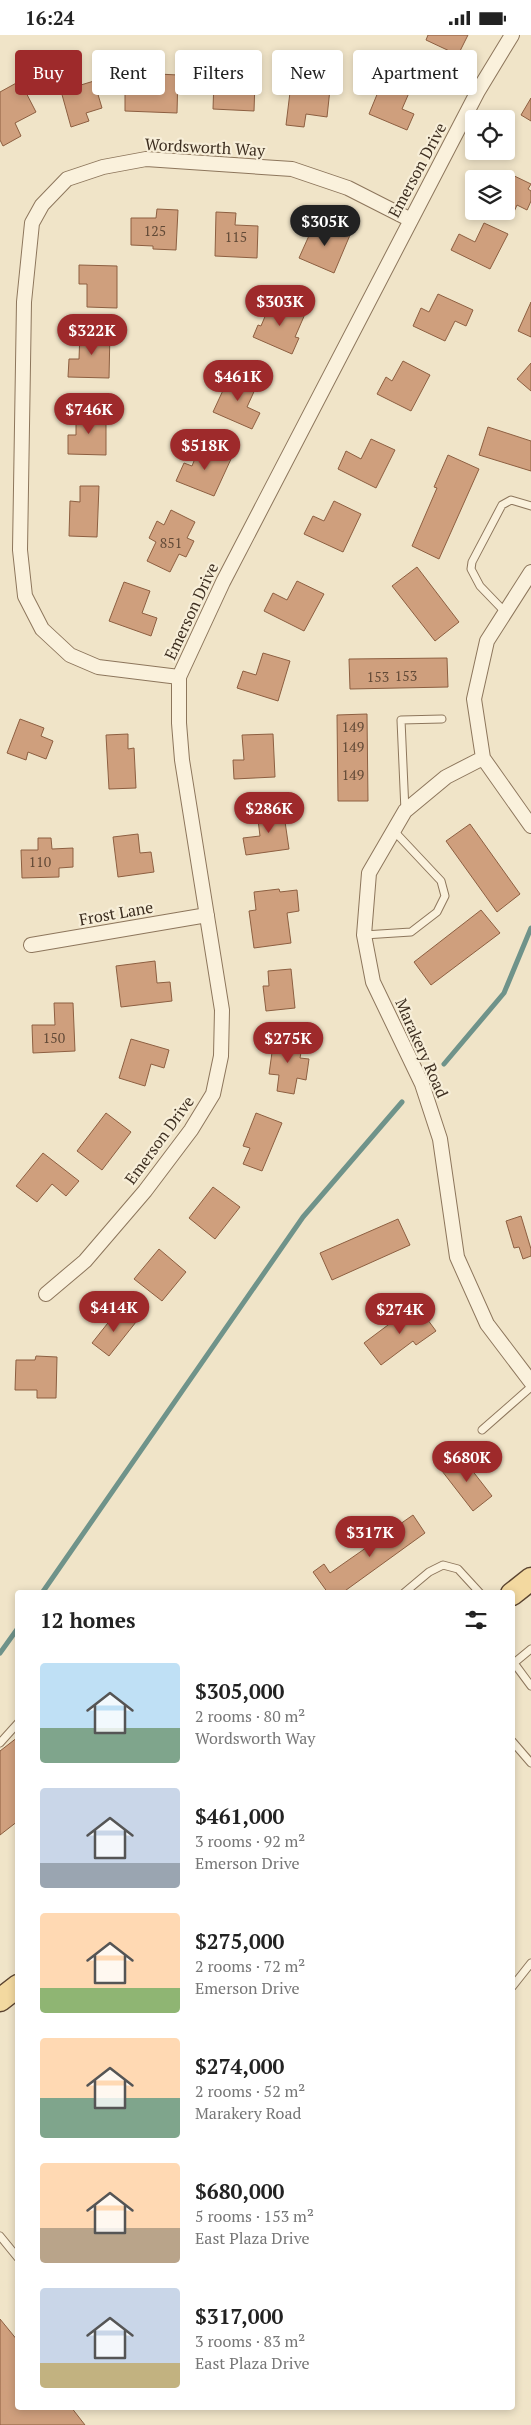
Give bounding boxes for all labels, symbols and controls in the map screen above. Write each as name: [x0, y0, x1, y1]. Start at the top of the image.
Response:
text: 16:24: [25, 5, 74, 30]
chip: Buy: [15, 50, 82, 95]
chip: Rent: [92, 50, 165, 95]
chip: Filters: [175, 50, 262, 95]
chip: New: [272, 50, 343, 95]
chip: Apartment: [353, 50, 477, 95]
map controls: [465, 110, 515, 220]
button: locate: [465, 110, 515, 160]
street label: Emerson Drive: [383, 119, 451, 221]
street label: Wordsworth Way: [144, 133, 267, 161]
button: layers: [465, 170, 515, 220]
pin: $305K: [290, 205, 360, 247]
text: $305K: [301, 210, 349, 232]
house number: 125: [144, 221, 166, 240]
house number: 115: [225, 227, 247, 246]
pin: $303K: [245, 285, 315, 327]
text: $303K: [256, 290, 304, 312]
pin: $322K: [57, 313, 127, 356]
text: $322K: [68, 319, 116, 341]
pin: $461K: [203, 359, 273, 402]
text: $461K: [214, 365, 262, 387]
pin: $746K: [54, 393, 124, 435]
text: $746K: [65, 398, 113, 420]
pin: $518K: [170, 429, 240, 471]
text: $518K: [181, 434, 229, 456]
house number: 851: [160, 533, 182, 552]
street label: Emerson Drive: [159, 559, 223, 663]
house number: 153: [395, 666, 417, 685]
house number: 153: [367, 667, 389, 686]
house number: 149: [342, 717, 364, 736]
house number: 149: [342, 737, 364, 756]
house number: 149: [342, 765, 364, 784]
pin: $286K: [234, 791, 304, 834]
text: $286K: [245, 797, 293, 819]
house number: 110: [29, 852, 51, 871]
street label: Frost Lane: [77, 896, 155, 930]
street label: Marakery Road: [390, 995, 454, 1101]
pin: $275K: [253, 1021, 323, 1064]
text: $275K: [264, 1027, 312, 1049]
house number: 150: [43, 1028, 65, 1047]
street label: Emerson Drive: [119, 1091, 199, 1189]
pin: $414K: [79, 1291, 149, 1333]
pin: $274K: [365, 1293, 435, 1335]
text: $414K: [90, 1296, 138, 1318]
text: $274K: [376, 1298, 424, 1320]
pin: $680K: [432, 1441, 502, 1483]
text: $680K: [443, 1446, 491, 1468]
pin: $317K: [335, 1515, 405, 1558]
text: $317K: [346, 1521, 394, 1543]
text: 12 homes: [40, 1606, 136, 1634]
icon: filters: [462, 1606, 490, 1634]
text: $305,000: [195, 1677, 284, 1705]
icon: home: [80, 1683, 140, 1743]
text: 2 rooms · 80 m²: [195, 1705, 305, 1727]
text: Wordsworth Way: [195, 1727, 315, 1749]
text: $461,000: [195, 1802, 284, 1830]
icon: home: [80, 1808, 140, 1868]
text: 3 rooms · 92 m²: [195, 1830, 305, 1852]
text: Emerson Drive: [195, 1852, 300, 1874]
text: $275,000: [195, 1927, 284, 1955]
icon: home: [80, 1933, 140, 1993]
text: 2 rooms · 72 m²: [195, 1955, 305, 1977]
text: Emerson Drive: [195, 1977, 300, 1999]
text: $274,000: [195, 2052, 284, 2080]
icon: home: [80, 2058, 140, 2118]
text: 2 rooms · 52 m²: [195, 2080, 305, 2102]
text: Marakery Road: [195, 2102, 301, 2124]
text: $680,000: [195, 2177, 284, 2205]
icon: home: [80, 2183, 140, 2243]
text: 5 rooms · 153 m²: [195, 2205, 314, 2227]
text: East Plaza Drive: [195, 2227, 310, 2249]
text: $317,000: [195, 2302, 283, 2330]
icon: home: [80, 2308, 140, 2368]
text: 3 rooms · 83 m²: [195, 2330, 305, 2352]
text: East Plaza Drive: [195, 2352, 310, 2374]

